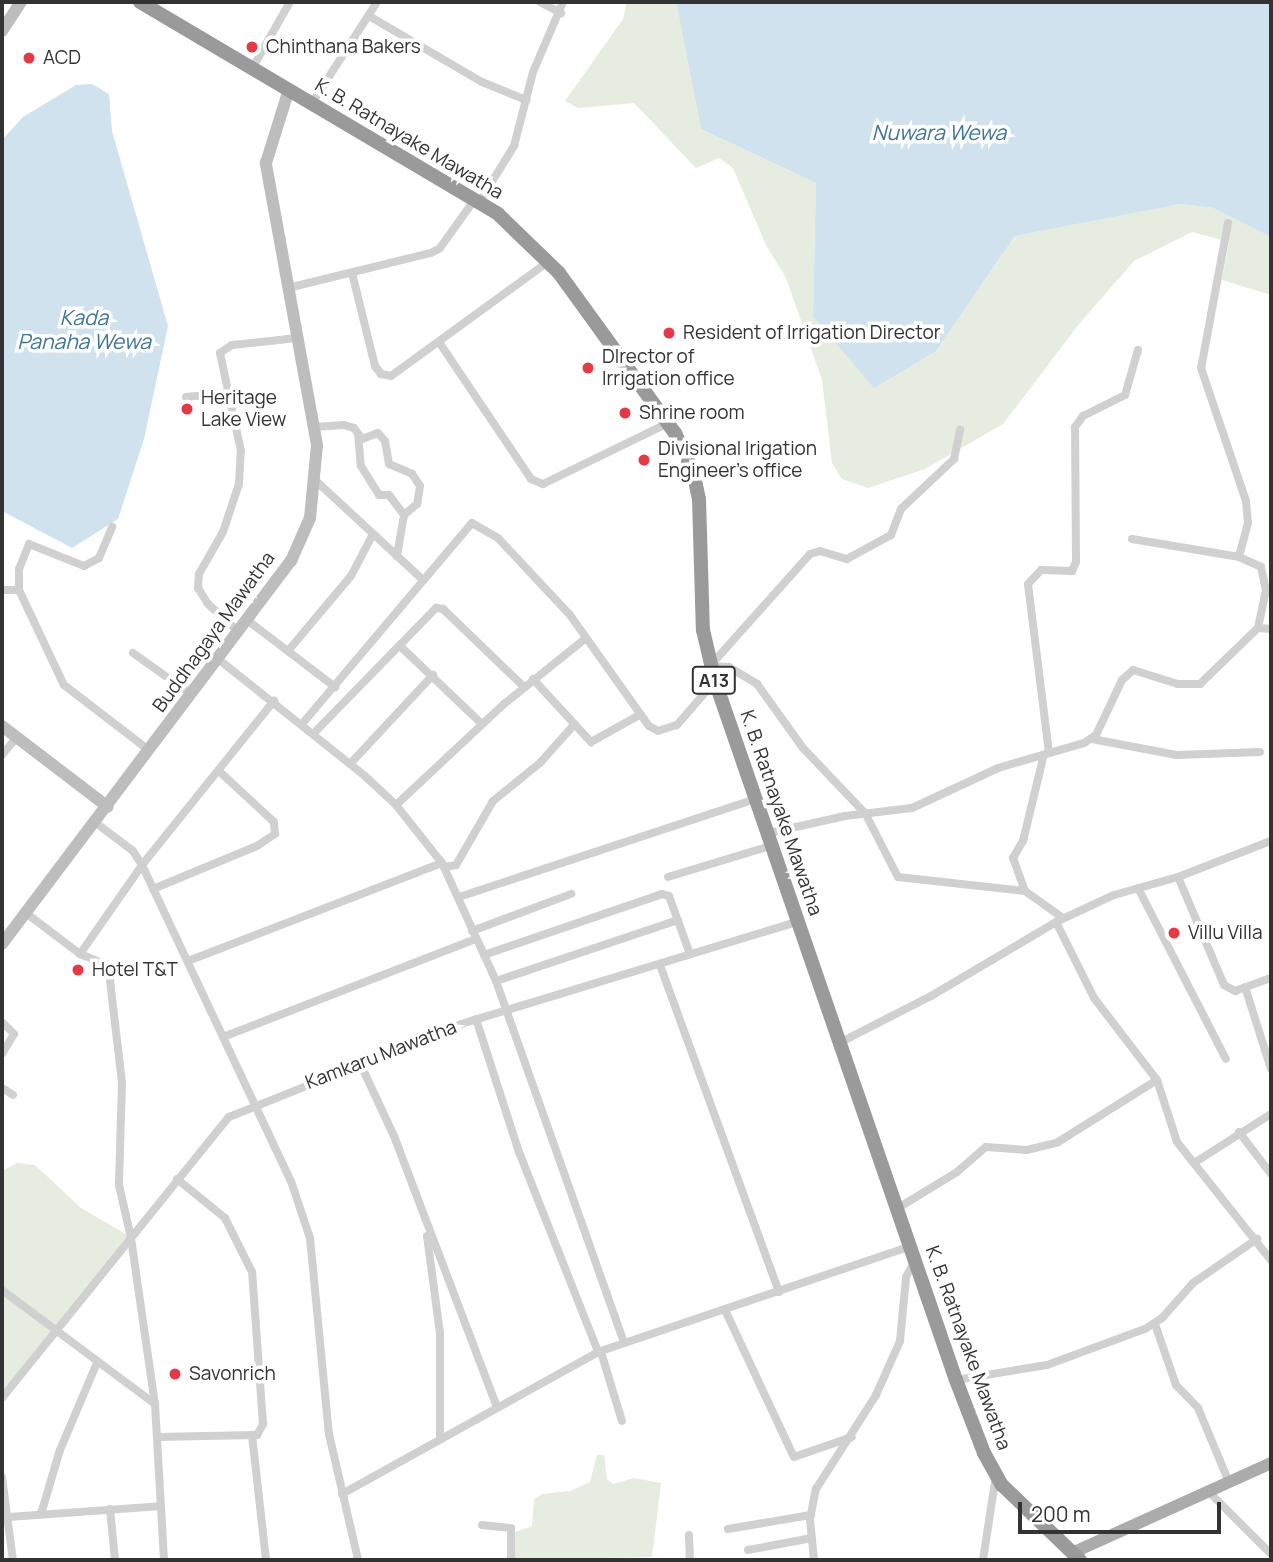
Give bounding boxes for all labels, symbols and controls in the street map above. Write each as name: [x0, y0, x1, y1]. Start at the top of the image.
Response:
place label: Chinthana Bakers: [266, 36, 421, 58]
marker: Chinthana Bakers: [244, 39, 260, 55]
place label: ACD: [43, 47, 81, 69]
marker: ACD: [21, 50, 37, 66]
street label: K. B. Ratnayake Mawatha: [311, 74, 507, 204]
water label: Nuwara Wewa: [872, 119, 1006, 145]
water label: Kada Panaha Wewa: [17, 304, 151, 354]
place label: Resident of Irrigation Director: [683, 322, 941, 344]
marker: Resident of Irrigation Director: [661, 325, 677, 341]
place label: DIrector of Irrigation office: [602, 346, 735, 390]
marker: DIrector of Irrigation office: [580, 360, 596, 376]
place label: Heritage Lake View: [201, 387, 286, 431]
marker: Heritage Lake View: [179, 401, 195, 417]
place label: Shrine room: [639, 402, 745, 424]
marker: Shrine room: [617, 405, 633, 421]
place label: Divisional Irigation Engineer's office: [658, 438, 817, 482]
marker: Divisional Irigation Engineer's office: [636, 452, 652, 468]
street label: Buddhagaya Mawatha: [148, 547, 280, 717]
road number: A13: [691, 666, 737, 694]
street label: K. B. Ratnayake Mawatha: [735, 707, 827, 919]
place label: Villu Villa: [1188, 922, 1262, 944]
marker: Villu Villa: [1166, 925, 1182, 941]
place label: Hotel T&T: [92, 959, 178, 981]
marker: Hotel T&T: [70, 962, 86, 978]
street label: Kamkaru Mawatha: [302, 1016, 460, 1094]
street label: K. B. Ratnayake Mawatha: [920, 1243, 1016, 1453]
place label: Savonrich: [189, 1363, 276, 1385]
marker: Savonrich: [167, 1366, 183, 1382]
scale bar: [1021, 1488, 1224, 1532]
text: 200 m: [1031, 1500, 1091, 1528]

